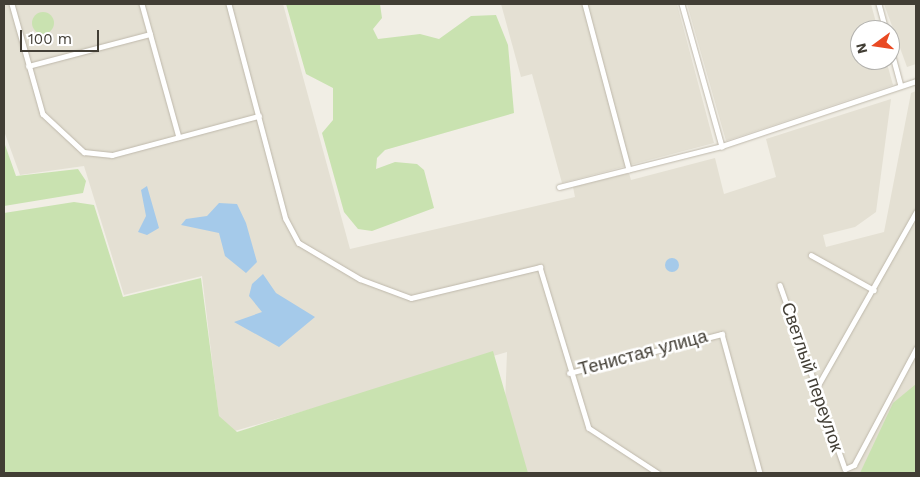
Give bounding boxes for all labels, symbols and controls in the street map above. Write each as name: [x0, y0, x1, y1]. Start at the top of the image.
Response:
scale bar: [22, 20, 101, 52]
north arrow: [850, 20, 900, 70]
text: 100 m: [28, 30, 72, 48]
text: N: [852, 41, 870, 55]
street label: Светлый переулок: [776, 300, 848, 454]
street label: Тенистая улица: [576, 325, 710, 381]

